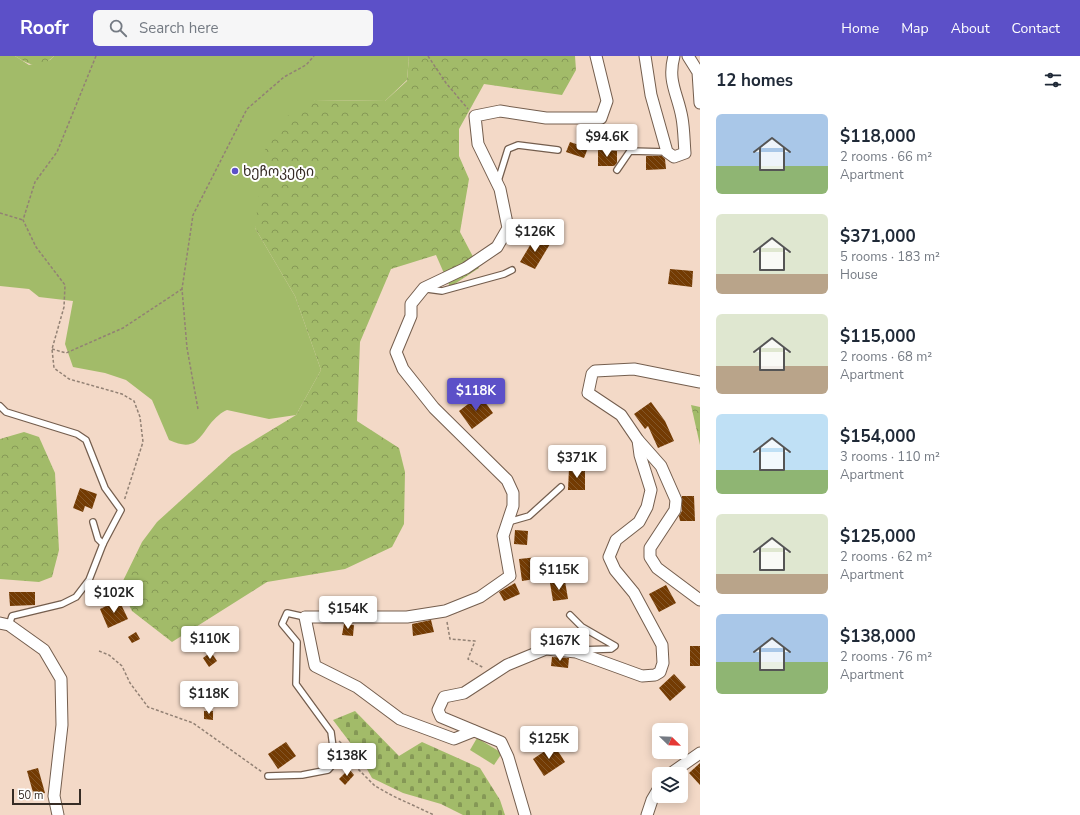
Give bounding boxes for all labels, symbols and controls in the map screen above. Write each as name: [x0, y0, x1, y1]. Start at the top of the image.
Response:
search box: [93, 10, 373, 46]
text: Roofr: [20, 15, 69, 41]
icon: search: [107, 17, 129, 39]
text: Search here: [139, 18, 218, 38]
text: Home: [841, 19, 879, 38]
text: Map: [901, 19, 929, 38]
text: About: [951, 19, 990, 38]
text: Contact: [1012, 19, 1060, 38]
text: 12 homes: [716, 69, 793, 92]
icon: filters: [1042, 69, 1064, 91]
pin: $94.6K: [574, 124, 640, 158]
text: $118,000: [840, 125, 916, 148]
text: $94.6K: [585, 128, 629, 146]
icon: home: [748, 130, 796, 178]
text: 2 rooms · 66 m²: [840, 148, 932, 166]
place label: ხეჩოკეტი: [243, 162, 314, 181]
marker: ხეჩოკეტი: [230, 166, 240, 176]
text: Apartment: [840, 166, 903, 184]
pin: $126K: [507, 219, 563, 253]
text: $126K: [515, 223, 555, 241]
text: $371,000: [840, 225, 916, 248]
icon: home: [748, 230, 796, 278]
text: 5 rooms · 183 m²: [840, 248, 940, 266]
text: House: [840, 266, 878, 284]
text: $115,000: [840, 325, 916, 348]
icon: home: [748, 330, 796, 378]
text: 2 rooms · 68 m²: [840, 348, 932, 366]
text: Apartment: [840, 366, 903, 384]
pin: $118K: [448, 378, 504, 412]
text: $118K: [456, 382, 496, 400]
text: $154,000: [840, 425, 916, 448]
icon: home: [748, 430, 796, 478]
pin: $371K: [549, 445, 605, 479]
text: 3 rooms · 110 m²: [840, 448, 940, 466]
text: $371K: [557, 449, 597, 467]
text: Apartment: [840, 466, 903, 484]
text: $125,000: [840, 525, 916, 548]
icon: home: [748, 530, 796, 578]
text: 2 rooms · 62 m²: [840, 548, 932, 566]
pin: $115K: [531, 557, 587, 591]
text: $115K: [539, 561, 579, 579]
text: Apartment: [840, 566, 903, 584]
pin: $102K: [86, 580, 142, 614]
text: $102K: [94, 584, 134, 602]
pin: $154K: [320, 596, 376, 630]
text: $154K: [328, 600, 368, 618]
text: $138,000: [840, 625, 916, 648]
pin: $110K: [182, 626, 238, 660]
pin: $167K: [532, 628, 588, 662]
text: $110K: [190, 630, 230, 648]
icon: home: [748, 630, 796, 678]
text: $167K: [540, 632, 580, 650]
text: 2 rooms · 76 m²: [840, 648, 932, 666]
text: Apartment: [840, 666, 903, 684]
pin: $118K: [181, 681, 237, 715]
text: $118K: [189, 685, 229, 703]
north arrow: [652, 723, 688, 759]
map controls: [652, 723, 688, 803]
pin: $125K: [521, 726, 577, 760]
text: $125K: [529, 730, 569, 748]
pin: $138K: [319, 743, 375, 777]
text: $138K: [327, 747, 367, 765]
button: layers: [652, 767, 688, 803]
scale bar: [12, 787, 81, 806]
text: 50 m: [18, 788, 43, 803]

